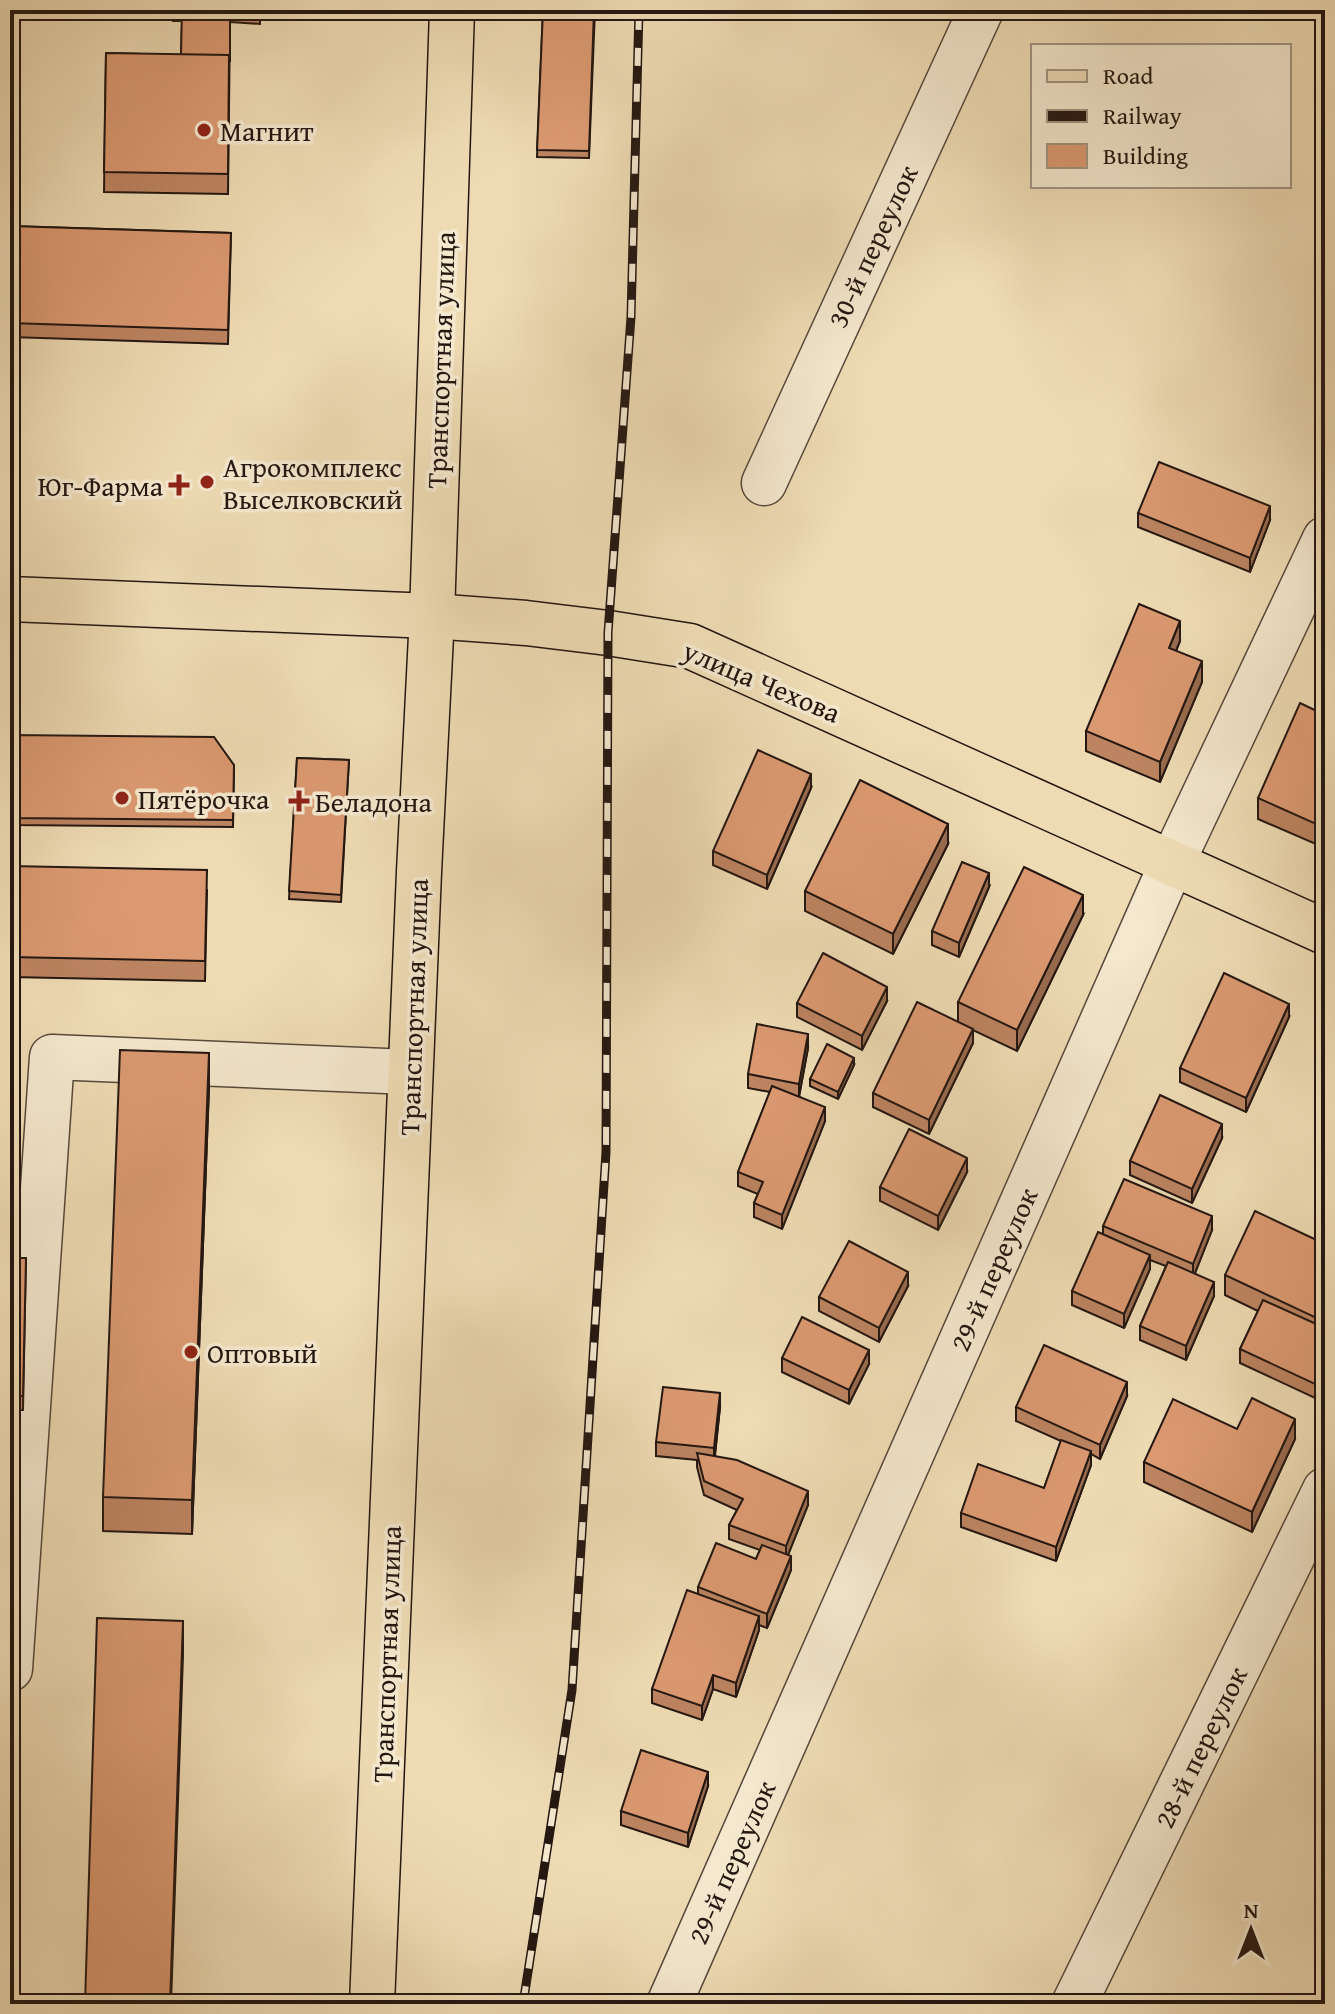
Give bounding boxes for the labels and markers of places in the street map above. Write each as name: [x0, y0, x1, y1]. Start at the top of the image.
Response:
place label: Магнит: [220, 110, 314, 151]
marker: Магнит: [195, 121, 213, 139]
place label: Агрокомплекс Выселковский: [223, 446, 402, 519]
place label: Юг-Фарма: [38, 465, 164, 506]
marker: Агрокомплекс Выселковский: [198, 473, 216, 491]
marker: Юг-Фарма: [170, 476, 188, 494]
place label: Пятёрочка: [138, 778, 270, 819]
place label: Беладона: [315, 781, 432, 822]
marker: Пятёрочка: [113, 789, 131, 807]
marker: Беладона: [290, 792, 308, 810]
place label: Оптовый: [207, 1332, 318, 1373]
marker: Оптовый: [182, 1343, 200, 1361]

